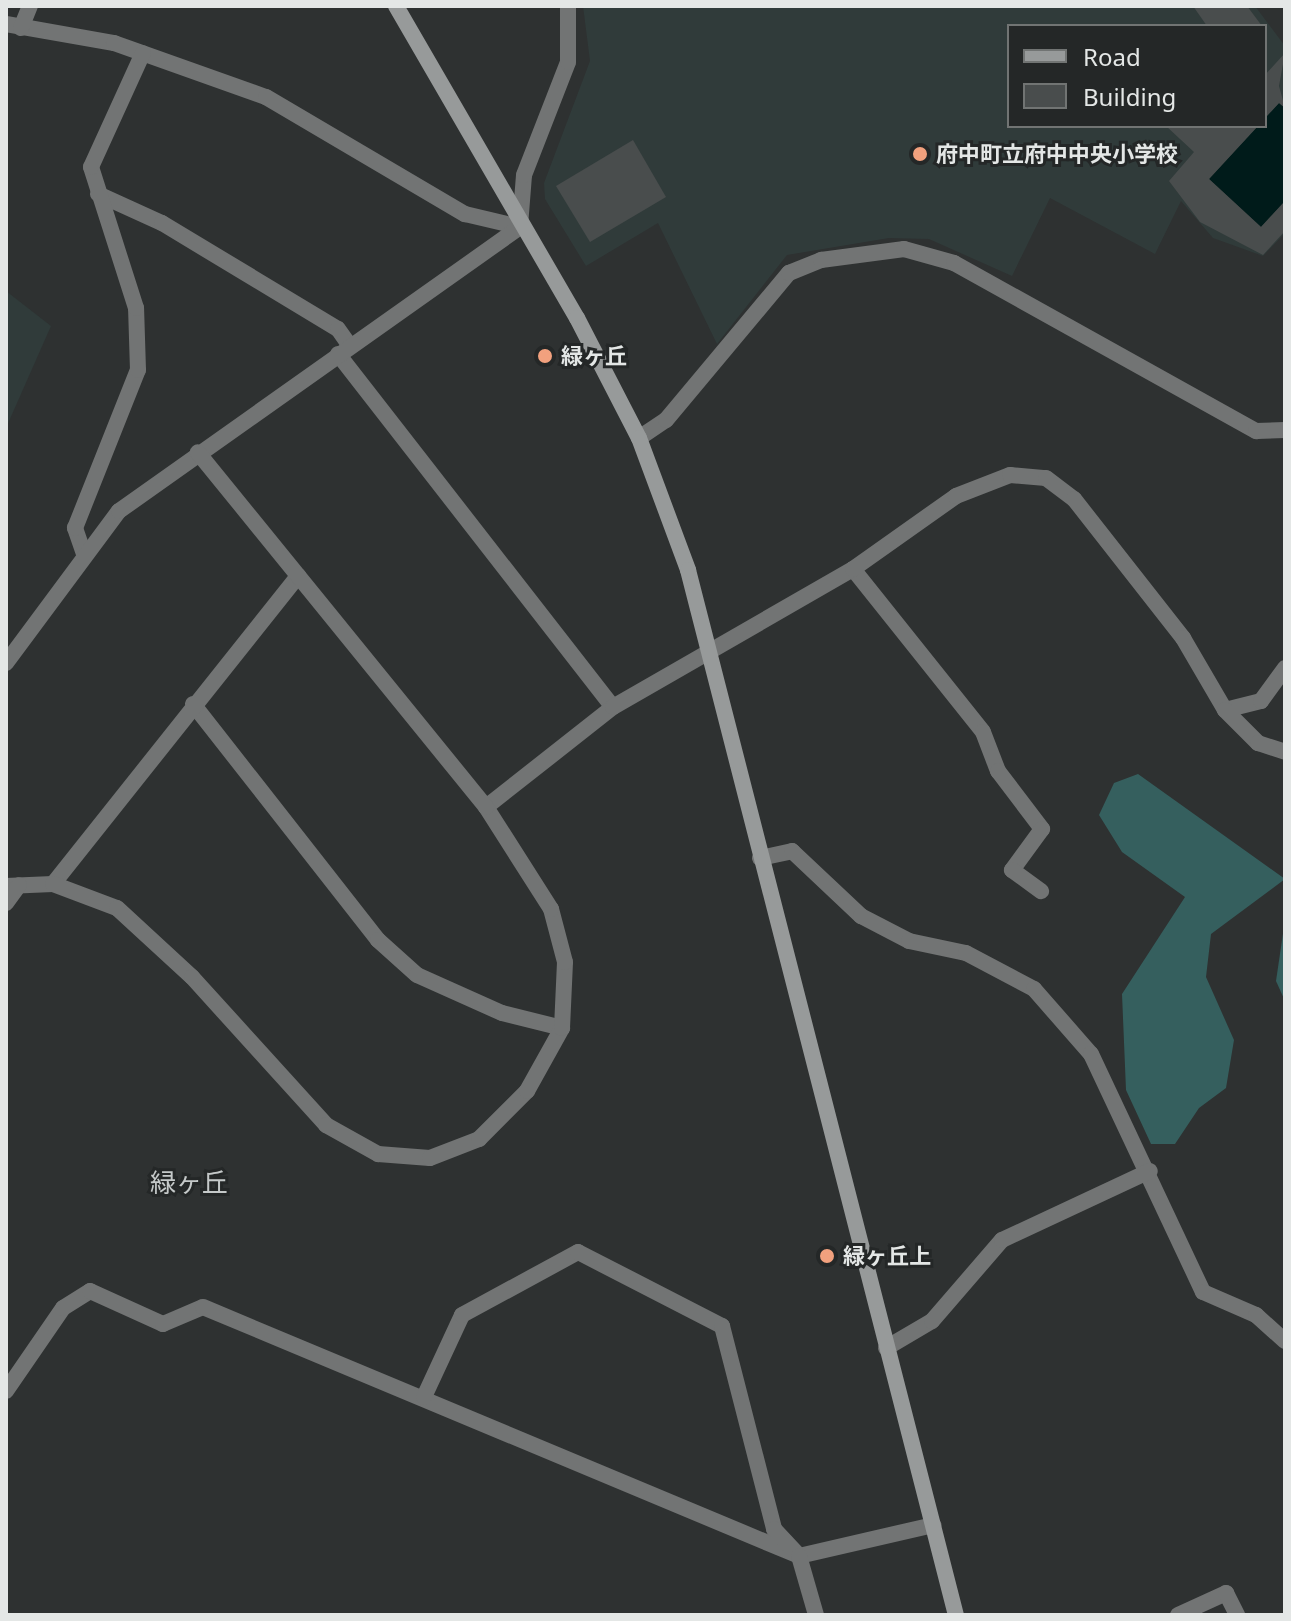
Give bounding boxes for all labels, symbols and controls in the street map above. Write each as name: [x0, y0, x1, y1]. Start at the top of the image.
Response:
legend: [1007, 24, 1267, 128]
text: Road: [1083, 40, 1141, 73]
text: Building: [1083, 80, 1176, 113]
place label: 府中町立府中中央小学校: [936, 141, 1178, 167]
marker: 府中町立府中中央小学校: [911, 145, 929, 163]
place label: 緑ヶ丘: [561, 343, 627, 369]
marker: 緑ヶ丘: [536, 347, 554, 365]
district label: 緑ヶ丘: [150, 1167, 228, 1199]
place label: 緑ヶ丘上: [843, 1243, 931, 1269]
marker: 緑ヶ丘上: [818, 1247, 836, 1265]

